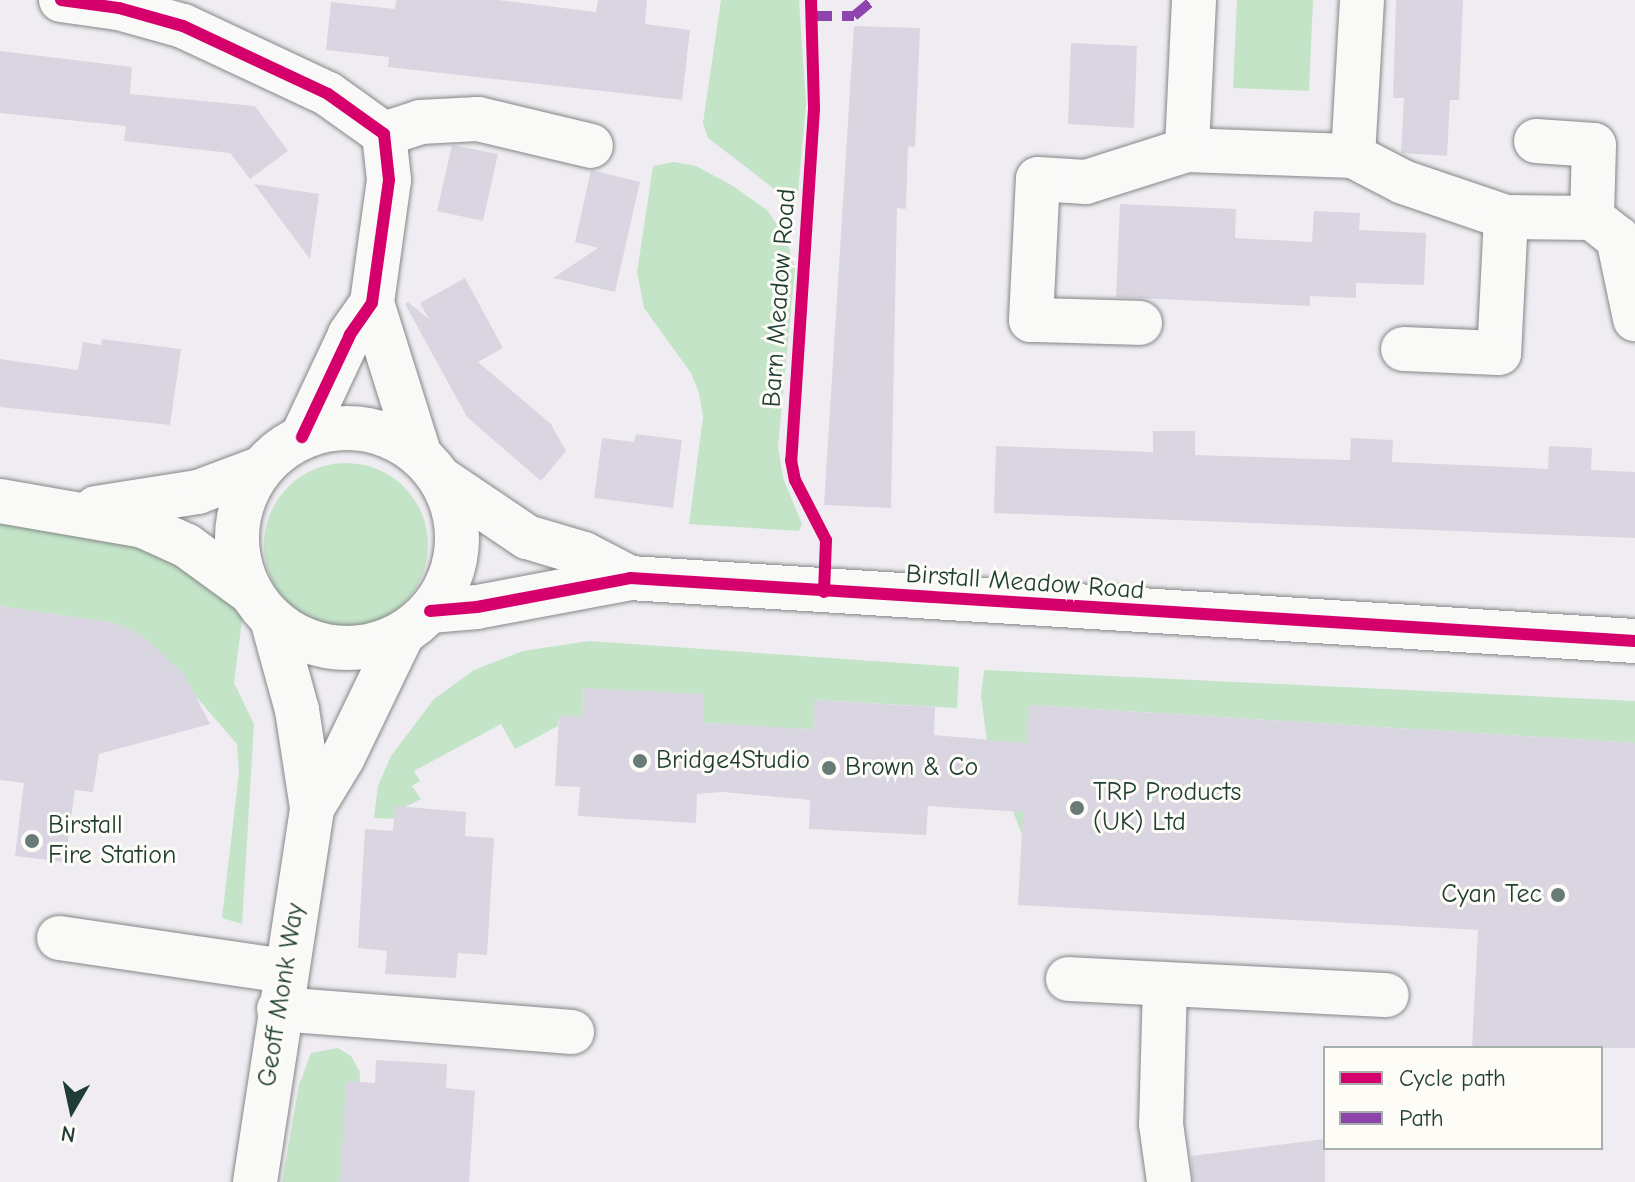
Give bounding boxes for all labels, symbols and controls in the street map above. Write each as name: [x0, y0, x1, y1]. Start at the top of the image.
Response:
street label: Barn Meadow Road: [757, 188, 803, 408]
street label: Birstall Meadow Road: [905, 559, 1145, 607]
place label: Bridge4Studio: [656, 745, 810, 777]
marker: Bridge4Studio: [631, 752, 649, 770]
place label: Brown & Co: [845, 752, 978, 784]
marker: Brown & Co: [820, 759, 838, 777]
place label: TRP Products (UK) Ltd: [1093, 777, 1241, 838]
marker: TRP Products (UK) Ltd: [1068, 799, 1086, 817]
place label: Birstall Fire Station: [48, 810, 176, 872]
marker: Birstall Fire Station: [23, 832, 41, 850]
place label: Cyan Tec: [1441, 879, 1542, 911]
marker: Cyan Tec: [1549, 886, 1567, 904]
street label: Geoff Monk Way: [252, 901, 312, 1089]
legend: [1323, 1046, 1603, 1150]
text: Cycle path: [1399, 1064, 1506, 1092]
north arrow: [32, 1070, 112, 1150]
text: Path: [1399, 1104, 1444, 1132]
text: N: [59, 1120, 77, 1148]

